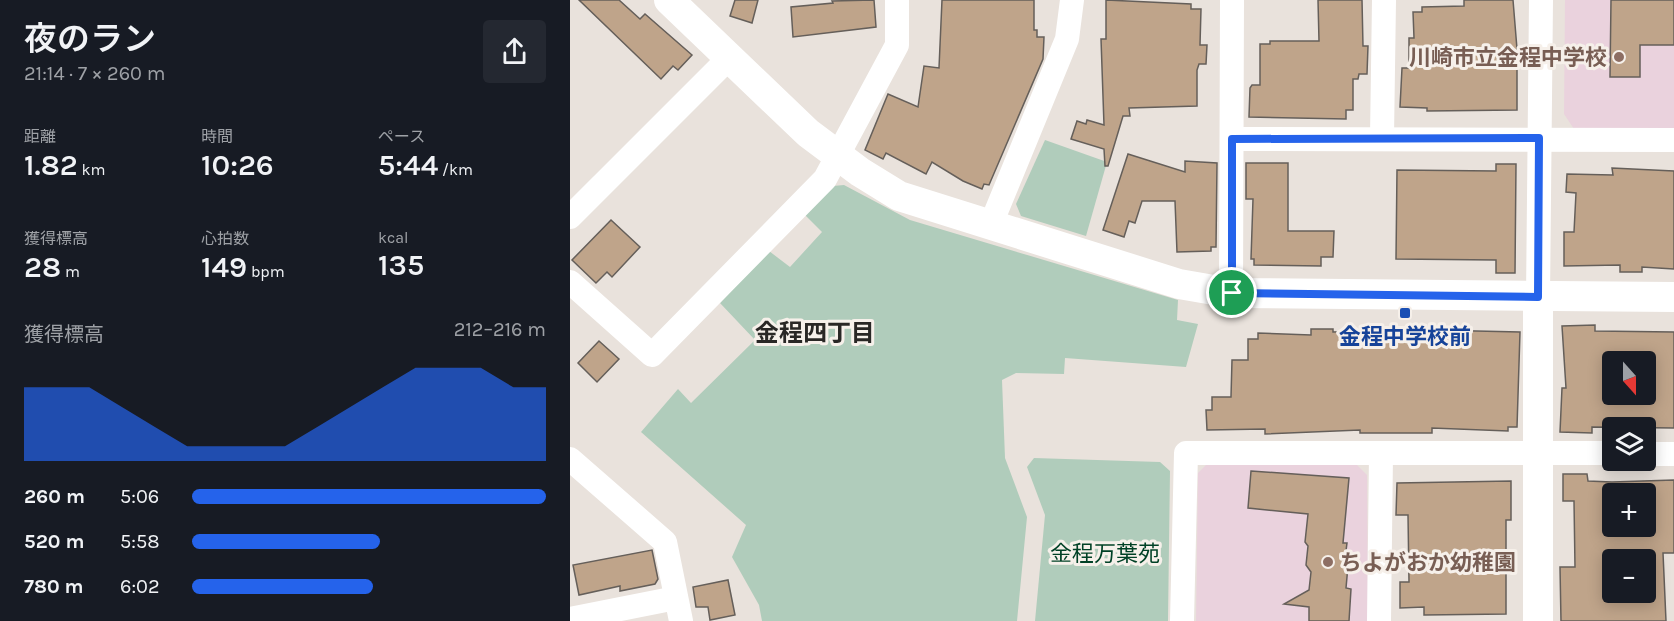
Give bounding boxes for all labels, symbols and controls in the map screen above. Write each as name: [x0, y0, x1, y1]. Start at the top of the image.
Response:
text: 夜のラン: [24, 20, 156, 58]
button: share: [483, 20, 546, 83]
place label: 川崎市立金程中学校: [1409, 45, 1607, 71]
marker: 川崎市立金程中学校: [1612, 50, 1626, 64]
text: 21:14 · 7 × 260 m: [24, 62, 165, 85]
text: 距離: [24, 127, 56, 146]
text: 時間: [201, 127, 233, 146]
text: ペース: [378, 127, 425, 146]
text: 1.82: [24, 147, 78, 183]
text: 10:26: [201, 147, 274, 183]
text: 5:44: [378, 147, 438, 183]
text: km: [78, 160, 106, 179]
text: /km: [438, 160, 473, 179]
text: kcal: [378, 228, 409, 247]
text: 獲得標高: [24, 229, 88, 248]
text: 心拍数: [201, 229, 249, 248]
text: 135: [378, 247, 424, 283]
text: 28: [24, 249, 61, 285]
text: 149: [201, 249, 247, 285]
text: m: [61, 262, 80, 281]
text: bpm: [247, 262, 285, 281]
pin: [1206, 267, 1257, 318]
icon: arrive: [1215, 276, 1248, 309]
marker: 金程中学校前: [1398, 306, 1412, 320]
text: 212–216 m: [454, 318, 546, 341]
district label: 金程四丁目: [755, 319, 875, 347]
text: 獲得標高: [24, 323, 104, 346]
place label: 金程中学校前: [1339, 324, 1471, 350]
north arrow: [1602, 351, 1656, 405]
map controls: [1602, 351, 1656, 603]
button: layers: [1602, 417, 1656, 471]
button: +: [1602, 483, 1656, 537]
text: 260 m: [24, 485, 85, 508]
text: 5:06: [120, 485, 159, 508]
text: 520 m: [24, 530, 84, 553]
text: 5:58: [120, 530, 159, 553]
park label: 金程万葉苑: [1050, 541, 1160, 567]
button: −: [1602, 549, 1656, 603]
place label: ちよがおか幼稚園: [1340, 550, 1516, 576]
marker: ちよがおか幼稚園: [1321, 555, 1335, 569]
text: 780 m: [24, 575, 84, 598]
text: 6:02: [120, 575, 160, 598]

